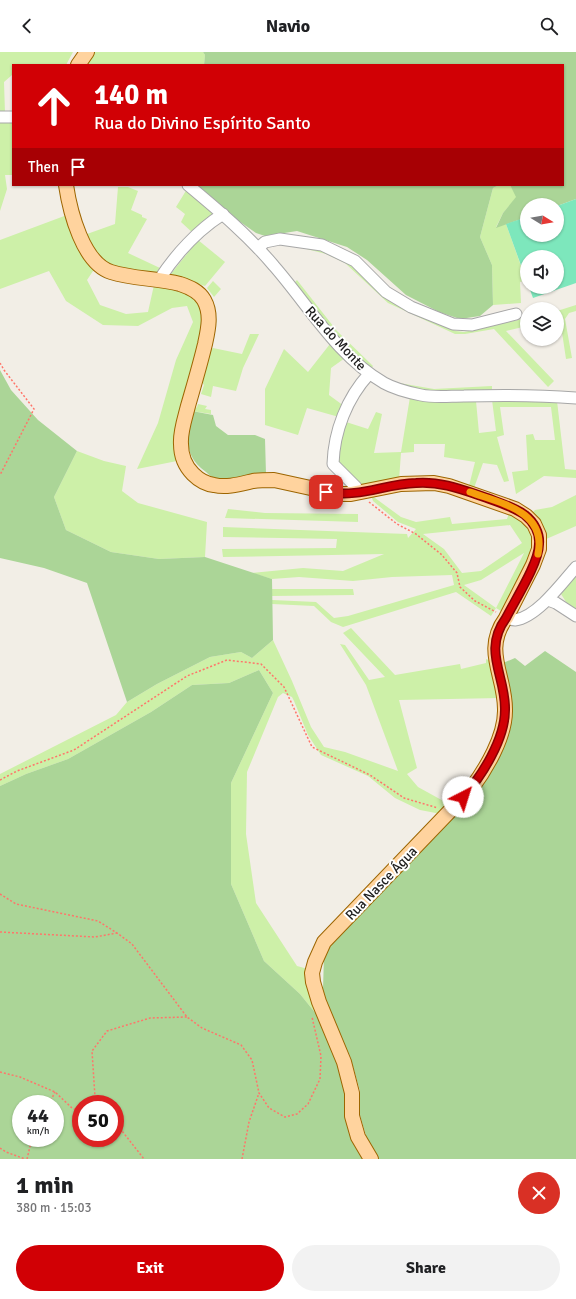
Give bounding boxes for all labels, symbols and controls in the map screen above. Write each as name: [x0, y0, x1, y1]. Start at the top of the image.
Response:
icon: back: [16, 15, 38, 37]
text: Navio: [266, 15, 310, 37]
icon: search: [538, 15, 560, 37]
text: 140 m: [94, 78, 168, 112]
icon: ahead: [28, 80, 80, 132]
text: Rua do Divino Espírito Santo: [94, 112, 311, 134]
icon: arrive: [67, 156, 89, 178]
text: Then: [28, 158, 59, 176]
north arrow: [520, 198, 564, 242]
map controls: [520, 198, 564, 346]
button: sound: [520, 250, 564, 294]
button: layers: [520, 302, 564, 346]
street label: Rua do Monte: [302, 303, 370, 374]
pin: [309, 475, 343, 509]
icon: arrive: [315, 481, 337, 503]
position arrow: [442, 776, 484, 818]
street label: Rua Nasce Água: [342, 843, 421, 924]
speed limit sign: 50: [72, 1095, 124, 1147]
text: 44: [27, 1103, 49, 1128]
text: km/h: [27, 1125, 49, 1137]
text: 1 min: [16, 1170, 74, 1200]
button: close: [518, 1172, 560, 1214]
text: 380 m · 15:03: [16, 1200, 92, 1216]
button: Exit: [16, 1245, 284, 1291]
button: Share: [292, 1245, 560, 1291]

